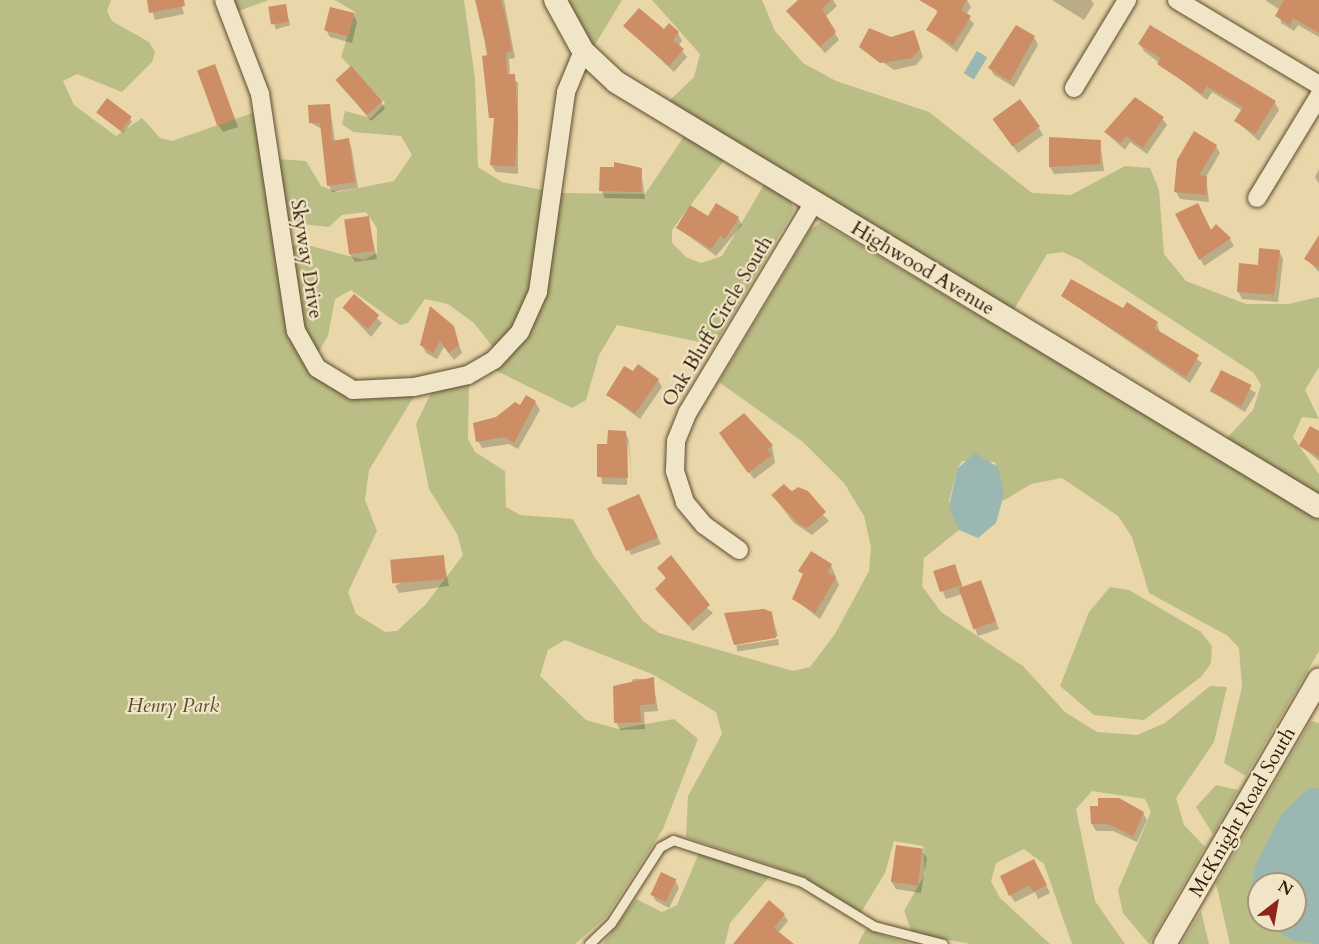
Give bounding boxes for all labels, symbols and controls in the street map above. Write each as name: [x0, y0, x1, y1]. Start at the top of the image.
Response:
street label: Skyway Drive: [286, 198, 328, 320]
street label: Highwood Avenue: [847, 216, 999, 320]
street label: Oak Bluff Circle South: [656, 231, 778, 411]
park label: Henry Park: [127, 693, 219, 717]
street label: McKnight Road South: [1184, 723, 1300, 901]
north arrow: [1247, 872, 1307, 932]
text: N: [1274, 875, 1297, 901]

